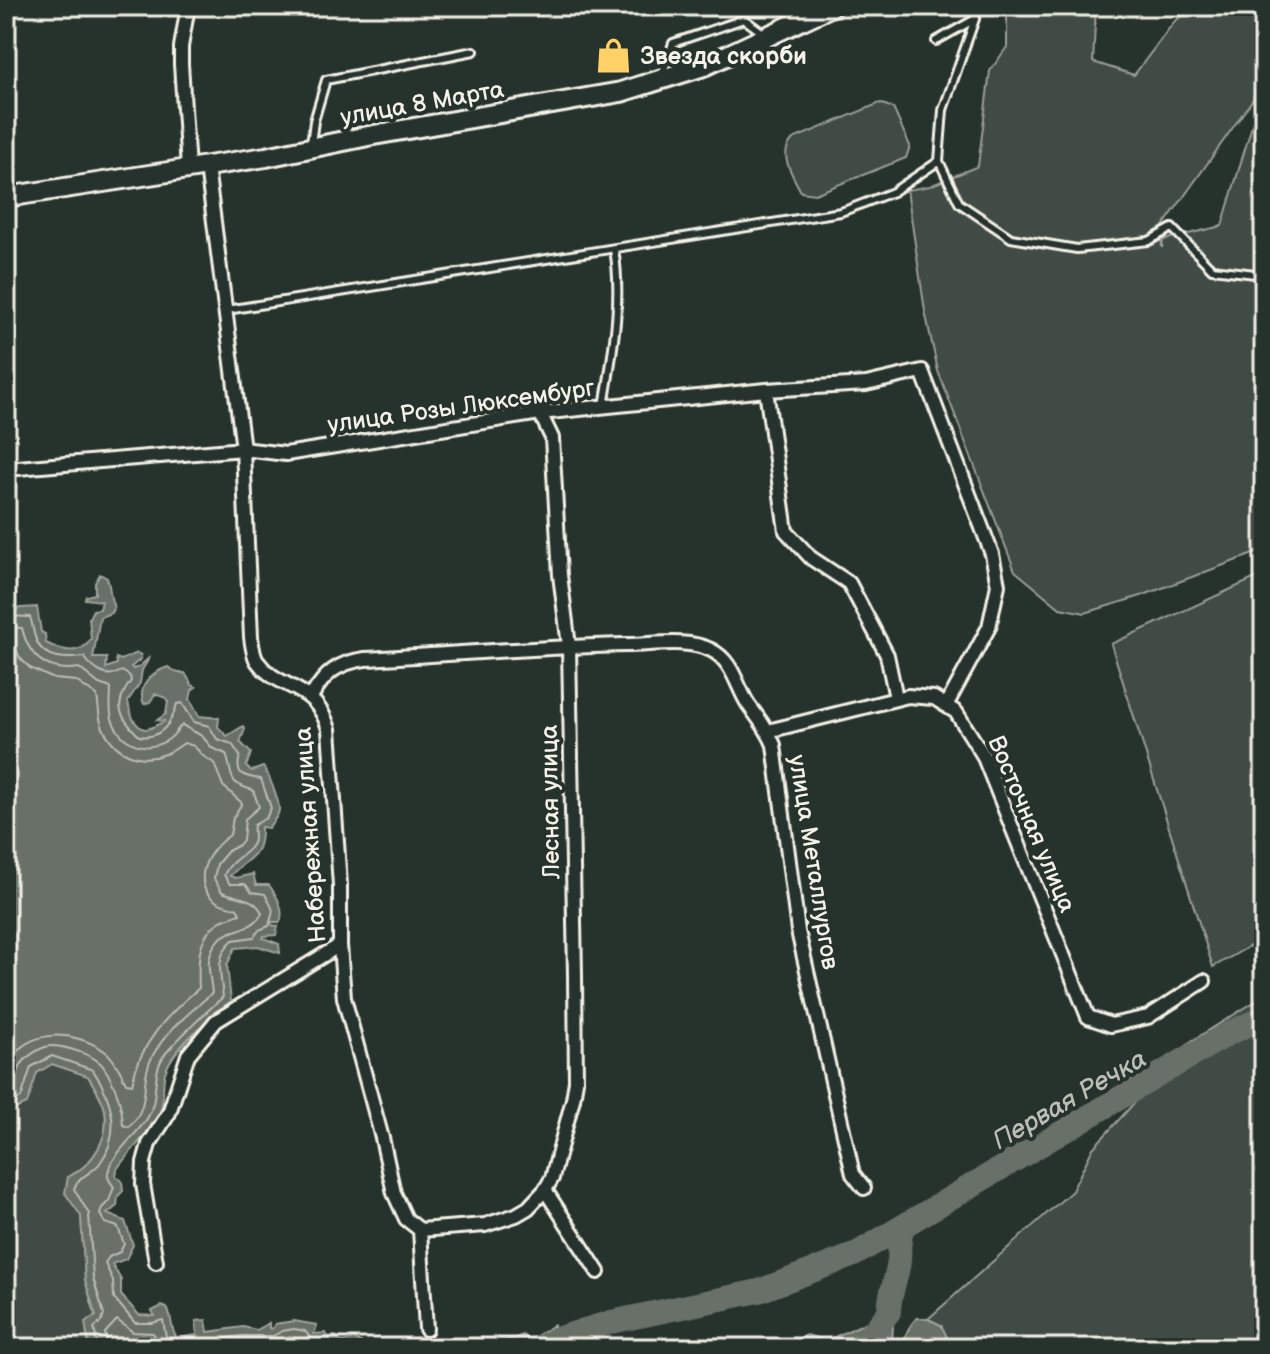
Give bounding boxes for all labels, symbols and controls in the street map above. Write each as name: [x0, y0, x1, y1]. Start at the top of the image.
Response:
shop icon: Звезда скорби: [595, 37, 633, 75]
place label: Звезда скорби: [640, 42, 807, 71]
street label: улица 8 Марта: [338, 75, 506, 132]
street label: улица Розы Люксембург: [326, 373, 596, 440]
street label: Лесная улица: [535, 725, 566, 880]
street label: Набережная улица: [288, 726, 333, 944]
street label: Восточная улица: [981, 731, 1082, 917]
street label: улица Металлургов: [782, 753, 845, 972]
water label: Первая Речка: [987, 1044, 1152, 1157]

